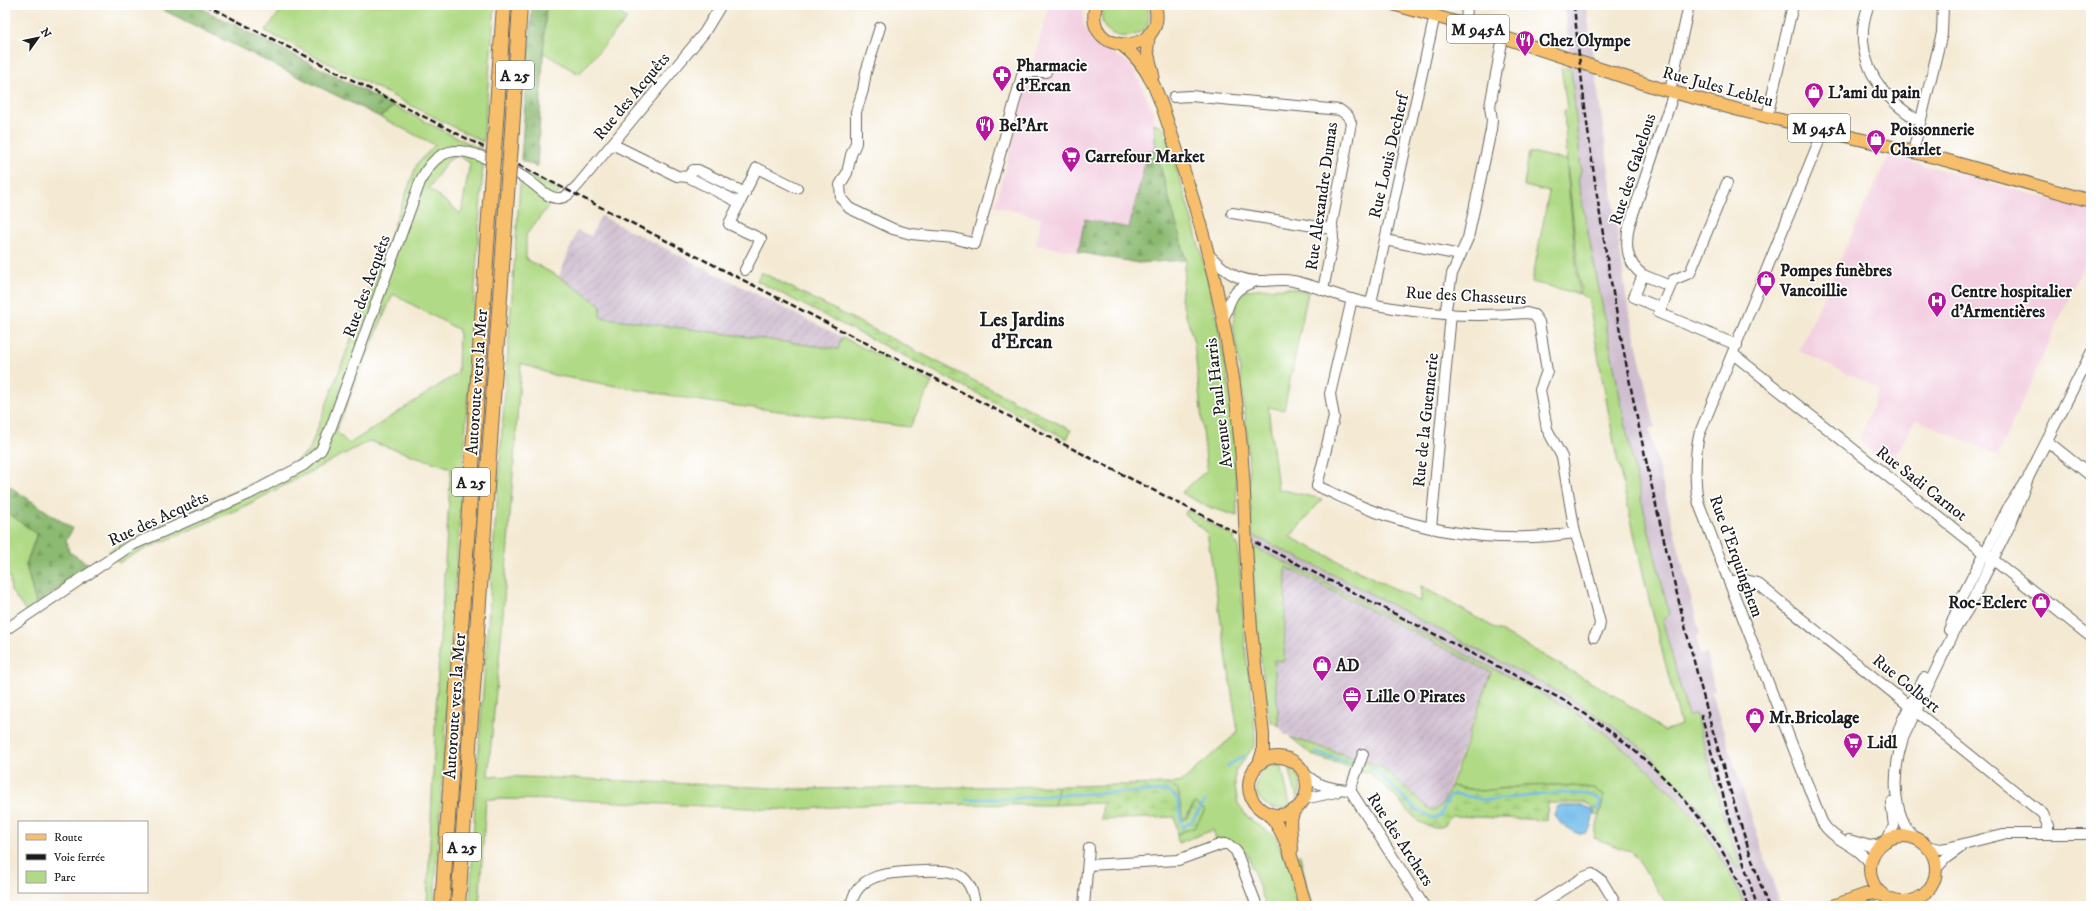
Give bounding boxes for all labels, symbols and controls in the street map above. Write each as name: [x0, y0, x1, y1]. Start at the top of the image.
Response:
road number: M 945A: [1447, 15, 1509, 43]
north arrow: [18, 18, 58, 58]
text: N: [37, 25, 54, 41]
restaurant icon: Chez Olympe: [1514, 29, 1536, 57]
place label: Chez Olympe: [1539, 30, 1630, 52]
street label: Rue des Acquêts: [589, 48, 675, 145]
place label: Pharmacie d'Ercan: [1016, 55, 1087, 97]
road number: A 25: [496, 61, 534, 89]
street label: Rue Jules Lebleu: [1660, 62, 1776, 112]
pharmacy icon: Pharmacie d'Ercan: [991, 64, 1013, 92]
shop icon: L’ami du pain: [1803, 81, 1825, 109]
place label: L’ami du pain: [1828, 82, 1921, 104]
street label: Rue Louis Decherf: [1364, 89, 1415, 221]
street label: Rue des Gabelous: [1605, 110, 1661, 228]
restaurant icon: Bel'Art: [974, 114, 996, 142]
road number: M 945A: [1788, 114, 1850, 142]
place label: Bel'Art: [999, 115, 1049, 137]
place label: Poissonnerie Charlet: [1890, 119, 1974, 161]
street label: Rue Alexandre Dumas: [1301, 120, 1343, 272]
shop icon: Poissonnerie Charlet: [1865, 128, 1887, 156]
supermarket icon: Carrefour Market: [1060, 145, 1082, 173]
place label: Carrefour Market: [1085, 146, 1205, 168]
street label: Rue des Acquêts: [338, 232, 396, 341]
place label: Pompes funèbres Vancoillie: [1779, 260, 1892, 302]
shop icon: Pompes funèbres Vancoillie: [1755, 269, 1777, 297]
place label: Centre hospitalier d'Armentières: [1951, 281, 2072, 323]
street label: Rue des Chasseurs: [1405, 282, 1527, 310]
hospital icon: Centre hospitalier d'Armentières: [1926, 290, 1948, 318]
street label: Autoroute vers la Mer: [461, 308, 493, 456]
district label: Les Jardins d'Ercan: [980, 309, 1065, 354]
street label: Avenue Paul Harris: [1200, 336, 1238, 469]
street label: Rue de la Guennerie: [1408, 352, 1444, 488]
street label: Rue Sadi Carnot: [1871, 441, 1972, 527]
road number: A 25: [452, 468, 490, 496]
street label: Rue des Acquêts: [105, 486, 212, 552]
street label: Rue d'Erquinghem: [1704, 492, 1768, 621]
shop icon: Roc-Eclerc: [2030, 591, 2052, 619]
place label: Roc-Eclerc: [1948, 592, 2028, 614]
street label: Autoroute vers la Mer: [439, 632, 471, 780]
street label: Rue Colbert: [1868, 650, 1945, 718]
shop icon: AD: [1311, 654, 1333, 682]
place label: AD: [1335, 655, 1360, 677]
office icon: Lille O Pirates: [1341, 685, 1363, 713]
place label: Lille O Pirates: [1366, 686, 1465, 708]
shop icon: Mr.Bricolage: [1744, 706, 1766, 734]
place label: Mr.Bricolage: [1769, 707, 1859, 729]
supermarket icon: Lidl: [1842, 731, 1864, 759]
place label: Lidl: [1867, 732, 1898, 754]
street label: Rue des Archers: [1362, 789, 1439, 891]
legend: [18, 821, 148, 893]
text: Route: [54, 830, 82, 845]
road number: A 25: [443, 833, 481, 861]
text: Voie ferrée: [53, 850, 105, 865]
text: Parc: [54, 870, 76, 885]

